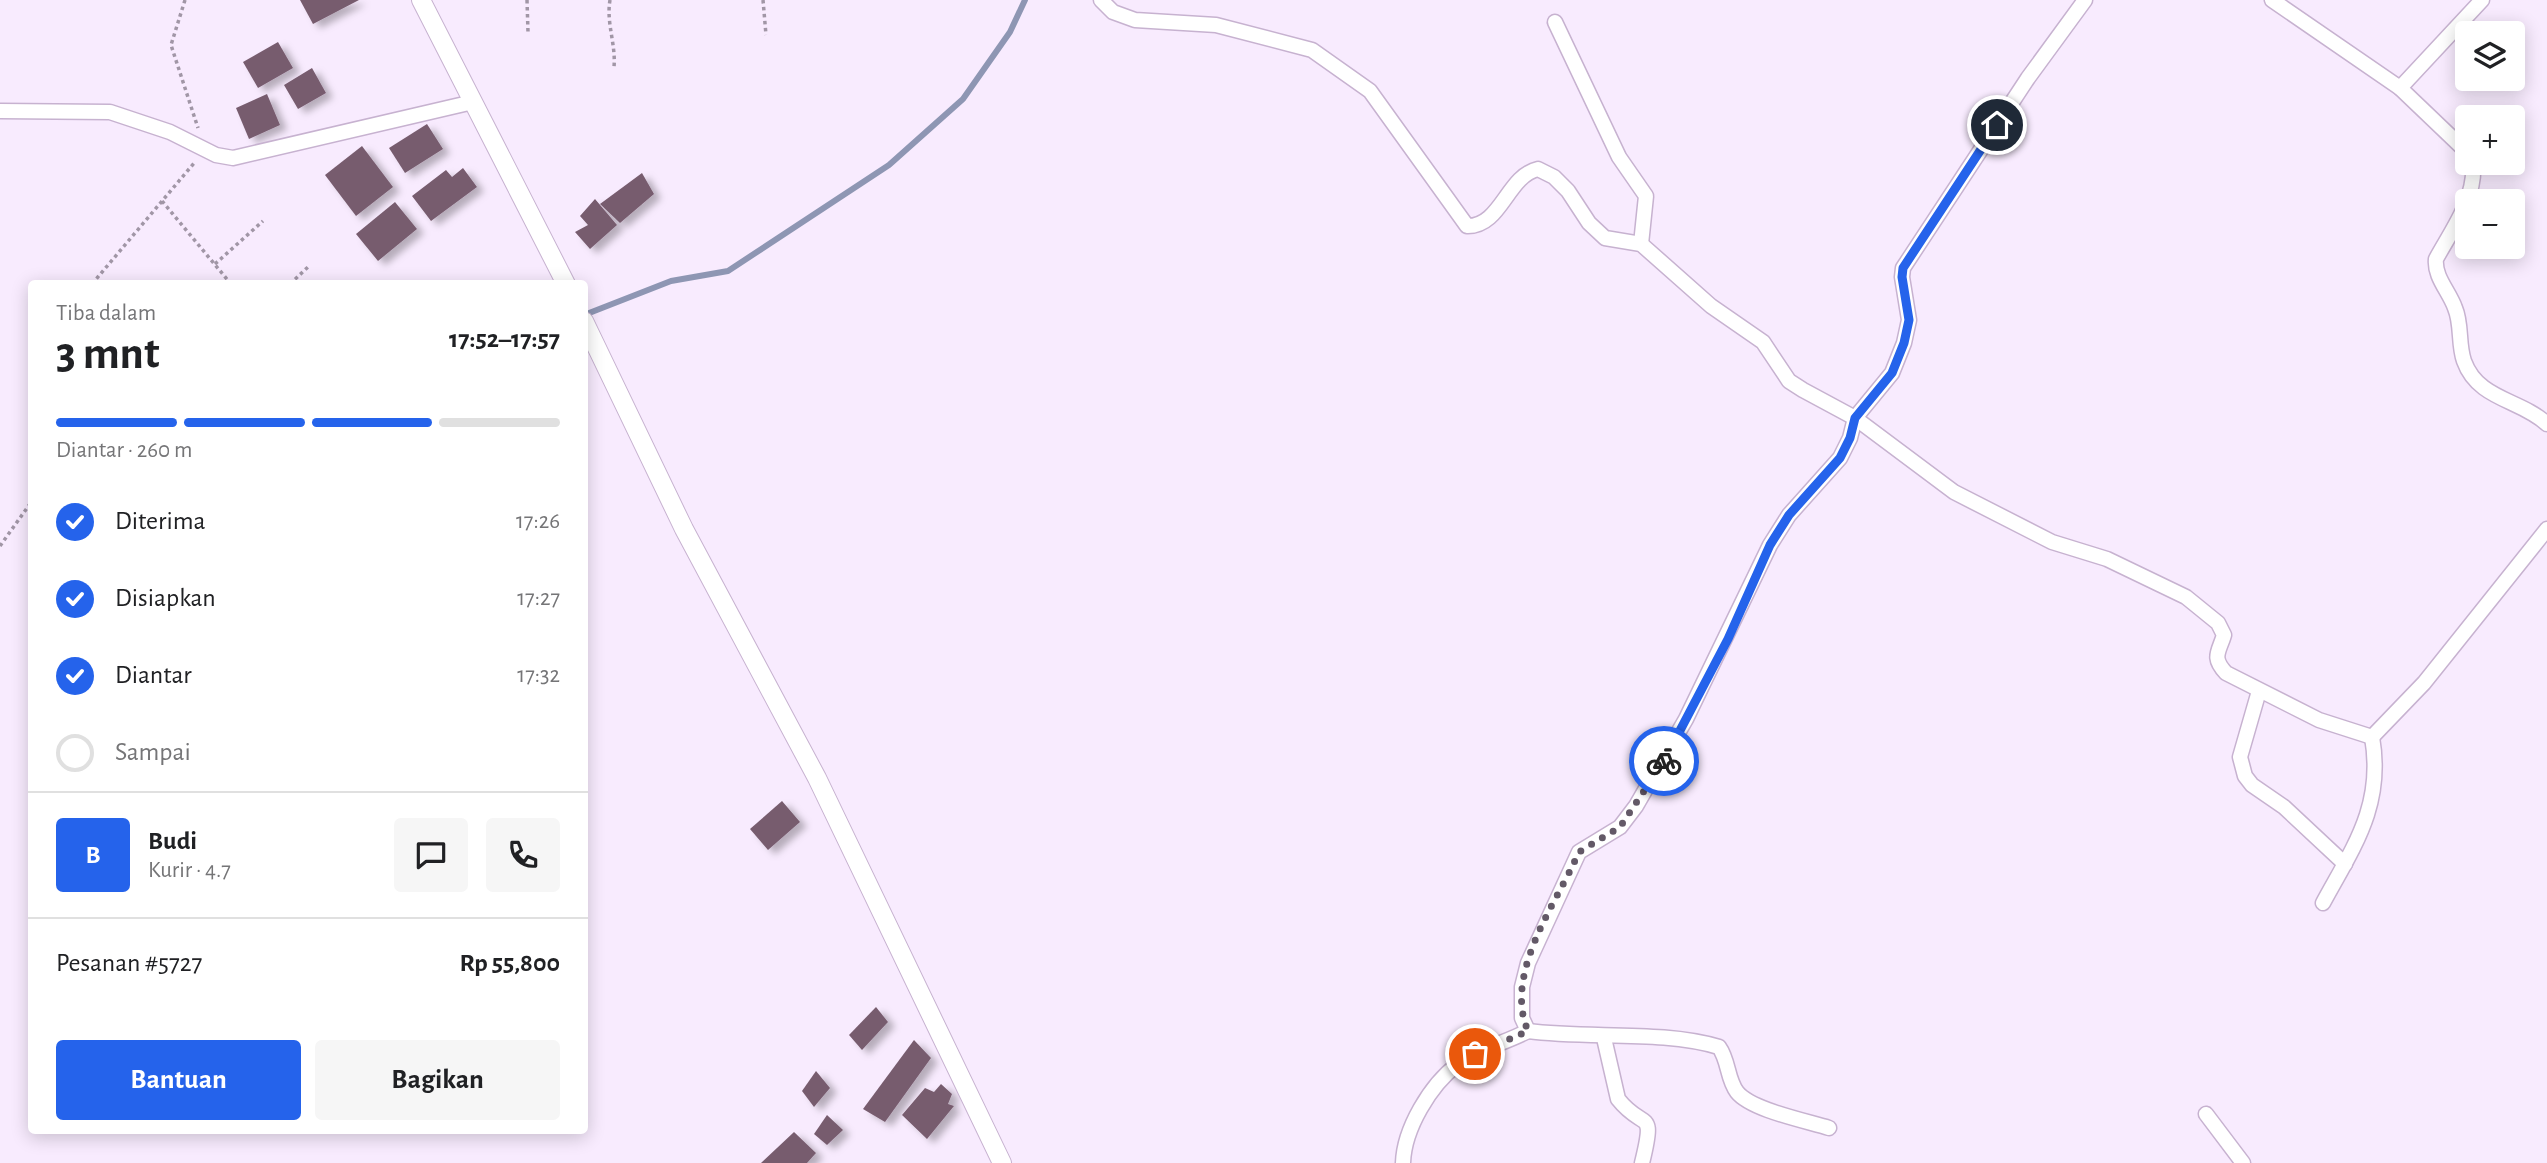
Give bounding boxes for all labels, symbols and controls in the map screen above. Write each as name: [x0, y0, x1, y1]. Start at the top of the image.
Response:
map controls: [2455, 21, 2525, 259]
button: layers: [2455, 21, 2525, 91]
pin: [1967, 95, 2027, 155]
button: +: [2455, 105, 2525, 175]
icon: home: [1978, 106, 2016, 144]
button: −: [2455, 189, 2525, 259]
text: Tiba dalam: [56, 302, 156, 325]
text: 17:52–17:57: [449, 326, 560, 352]
text: 3 mnt: [56, 331, 160, 377]
text: Diantar · 260 m: [56, 439, 192, 462]
icon: check: [56, 503, 94, 541]
text: Diterima: [115, 508, 206, 534]
text: 17:26: [516, 510, 560, 533]
icon: check: [56, 580, 94, 618]
text: Disiapkan: [115, 585, 216, 611]
text: 17:27: [517, 587, 560, 610]
icon: check: [56, 657, 94, 695]
text: Diantar: [115, 662, 192, 688]
text: 17:32: [517, 664, 560, 687]
courier: [1629, 726, 1699, 796]
text: Sampai: [115, 739, 191, 765]
icon: bike: [1645, 742, 1683, 780]
button: chat: [394, 818, 468, 892]
button: phone: [486, 818, 560, 892]
text: Budi: [148, 828, 197, 854]
text: B: [85, 842, 101, 868]
text: Kurir · 4.7: [148, 859, 231, 882]
text: Pesanan #5727: [56, 950, 202, 976]
text: Rp 55,800: [459, 950, 560, 976]
pin: [1445, 1024, 1505, 1084]
icon: bag: [1456, 1035, 1494, 1073]
button: Bantuan: [56, 1040, 301, 1120]
button: Bagikan: [315, 1040, 560, 1120]

